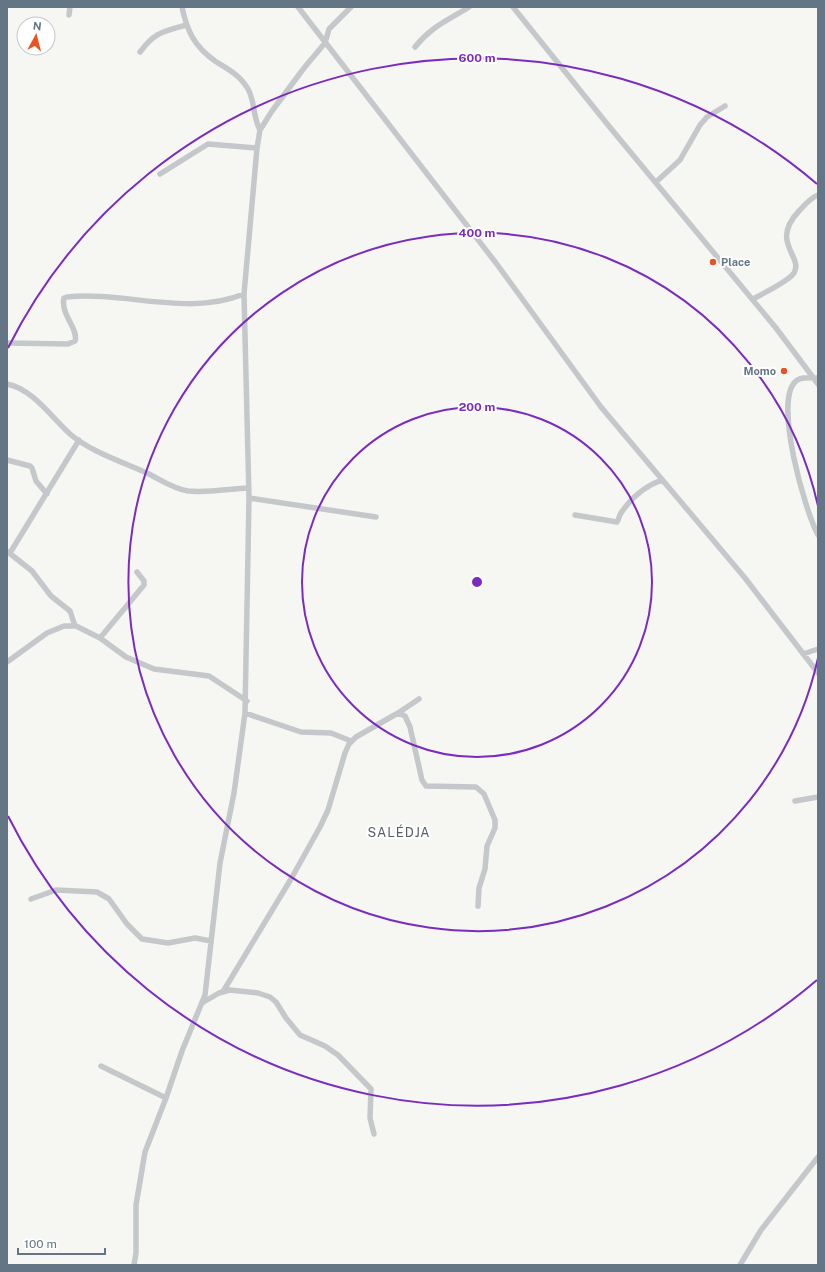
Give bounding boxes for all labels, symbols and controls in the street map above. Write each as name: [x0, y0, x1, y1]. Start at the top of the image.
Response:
north arrow: [16, 16, 56, 56]
text: N: [32, 20, 42, 33]
text: 600 m: [459, 51, 496, 65]
text: 400 m: [459, 226, 496, 240]
place label: Place: [721, 256, 750, 268]
marker: Place: [708, 257, 718, 267]
place label: Momo: [744, 365, 776, 377]
marker: Momo: [779, 366, 789, 376]
text: 200 m: [459, 400, 495, 414]
centre of rings: [470, 575, 484, 589]
district label: SALÉDJA: [367, 824, 431, 840]
scale bar: [18, 1230, 105, 1256]
text: 100 m: [24, 1237, 57, 1251]

